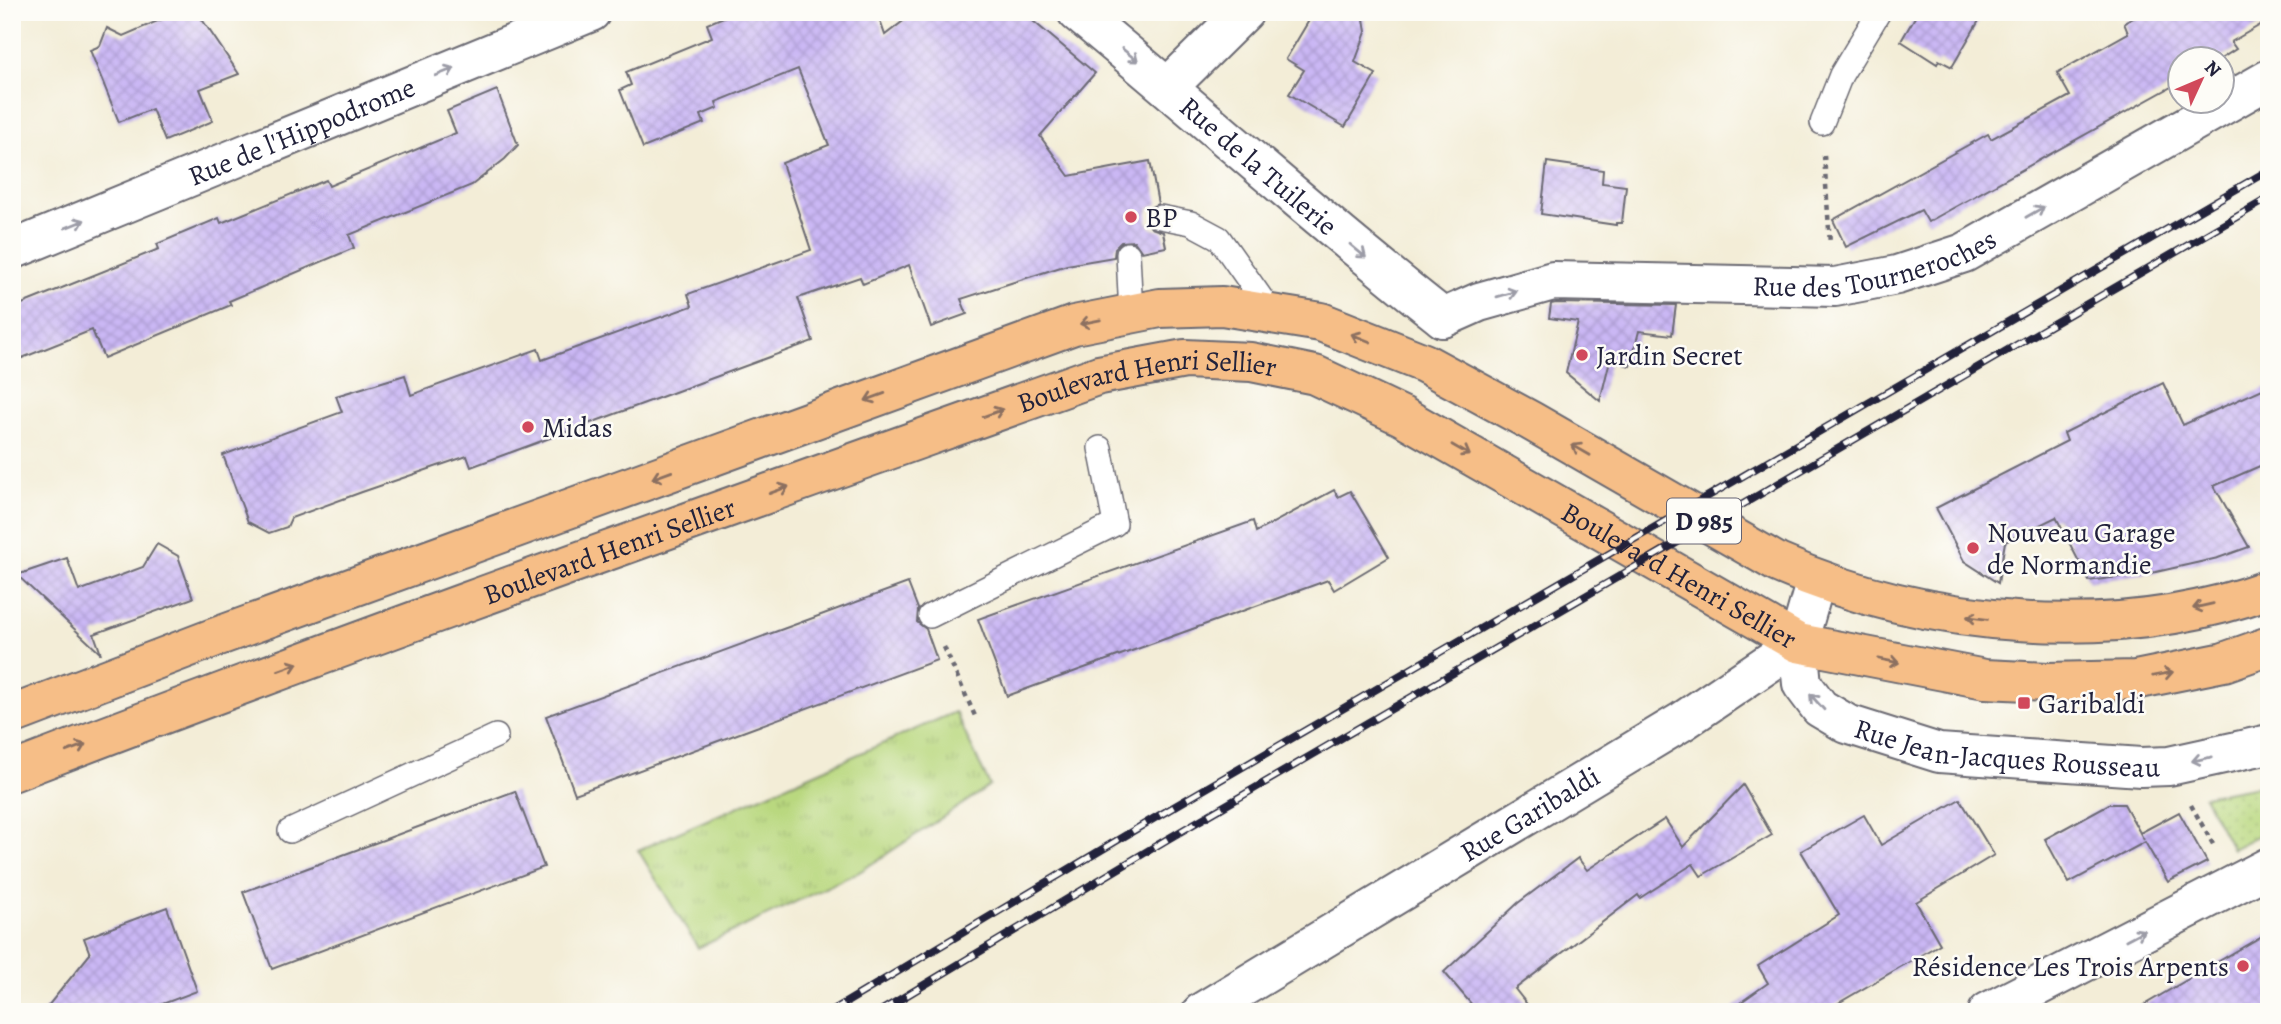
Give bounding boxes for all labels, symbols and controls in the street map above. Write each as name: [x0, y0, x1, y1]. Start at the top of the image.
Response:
north arrow: [2166, 46, 2236, 116]
one-way arrow: [1120, 48, 1138, 63]
text: N: [2198, 55, 2227, 83]
one-way arrow: [433, 65, 455, 78]
street label: Rue de l'Hippodrome: [183, 68, 421, 196]
street label: Rue de la Tuilerie: [1171, 88, 1345, 244]
place label: BP: [1145, 199, 1177, 237]
one-way arrow: [2025, 205, 2045, 219]
marker: BP: [1123, 209, 1139, 225]
one-way arrow: [64, 216, 86, 229]
street label: Rue des Tourneroches: [1752, 220, 2004, 308]
one-way arrow: [1349, 244, 1367, 259]
one-way arrow: [1495, 287, 1517, 300]
one-way arrow: [1079, 315, 1102, 329]
one-way arrow: [1350, 330, 1372, 343]
place label: Jardin Secret: [1596, 337, 1743, 375]
street label: Boulevard Henri Sellier: [1012, 341, 1280, 423]
marker: Jardin Secret: [1574, 347, 1590, 363]
one-way arrow: [865, 392, 887, 404]
one-way arrow: [982, 406, 1004, 418]
place label: Midas: [542, 409, 613, 447]
marker: Midas: [520, 419, 536, 435]
one-way arrow: [1451, 443, 1471, 457]
one-way arrow: [1571, 443, 1592, 456]
one-way arrow: [651, 469, 673, 482]
one-way arrow: [768, 483, 790, 495]
street label: Boulevard Henri Sellier: [478, 488, 741, 614]
street label: Boulevard Henri Sellier: [1554, 493, 1804, 658]
road number: D 985: [1667, 499, 1741, 544]
place label: Nouveau Garage de Normandie: [1987, 514, 2175, 584]
marker: Nouveau Garage de Normandie: [1965, 540, 1981, 556]
one-way arrow: [2192, 600, 2215, 614]
one-way arrow: [1966, 611, 1989, 624]
one-way arrow: [1877, 654, 1900, 668]
one-way arrow: [277, 659, 299, 672]
one-way arrow: [2151, 667, 2174, 680]
place label: Garibaldi: [2038, 685, 2145, 723]
one-way arrow: [1809, 693, 1825, 711]
marker: Garibaldi: [2016, 695, 2032, 711]
street label: Rue Jean-Jacques Rousseau: [1850, 710, 2161, 787]
one-way arrow: [64, 740, 86, 753]
one-way arrow: [2191, 752, 2214, 766]
street label: Rue Garibaldi: [1453, 758, 1607, 871]
one-way arrow: [2124, 927, 2145, 941]
place label: Résidence Les Trois Arpents: [1912, 948, 2229, 986]
marker: Résidence Les Trois Arpents: [2235, 958, 2251, 974]

